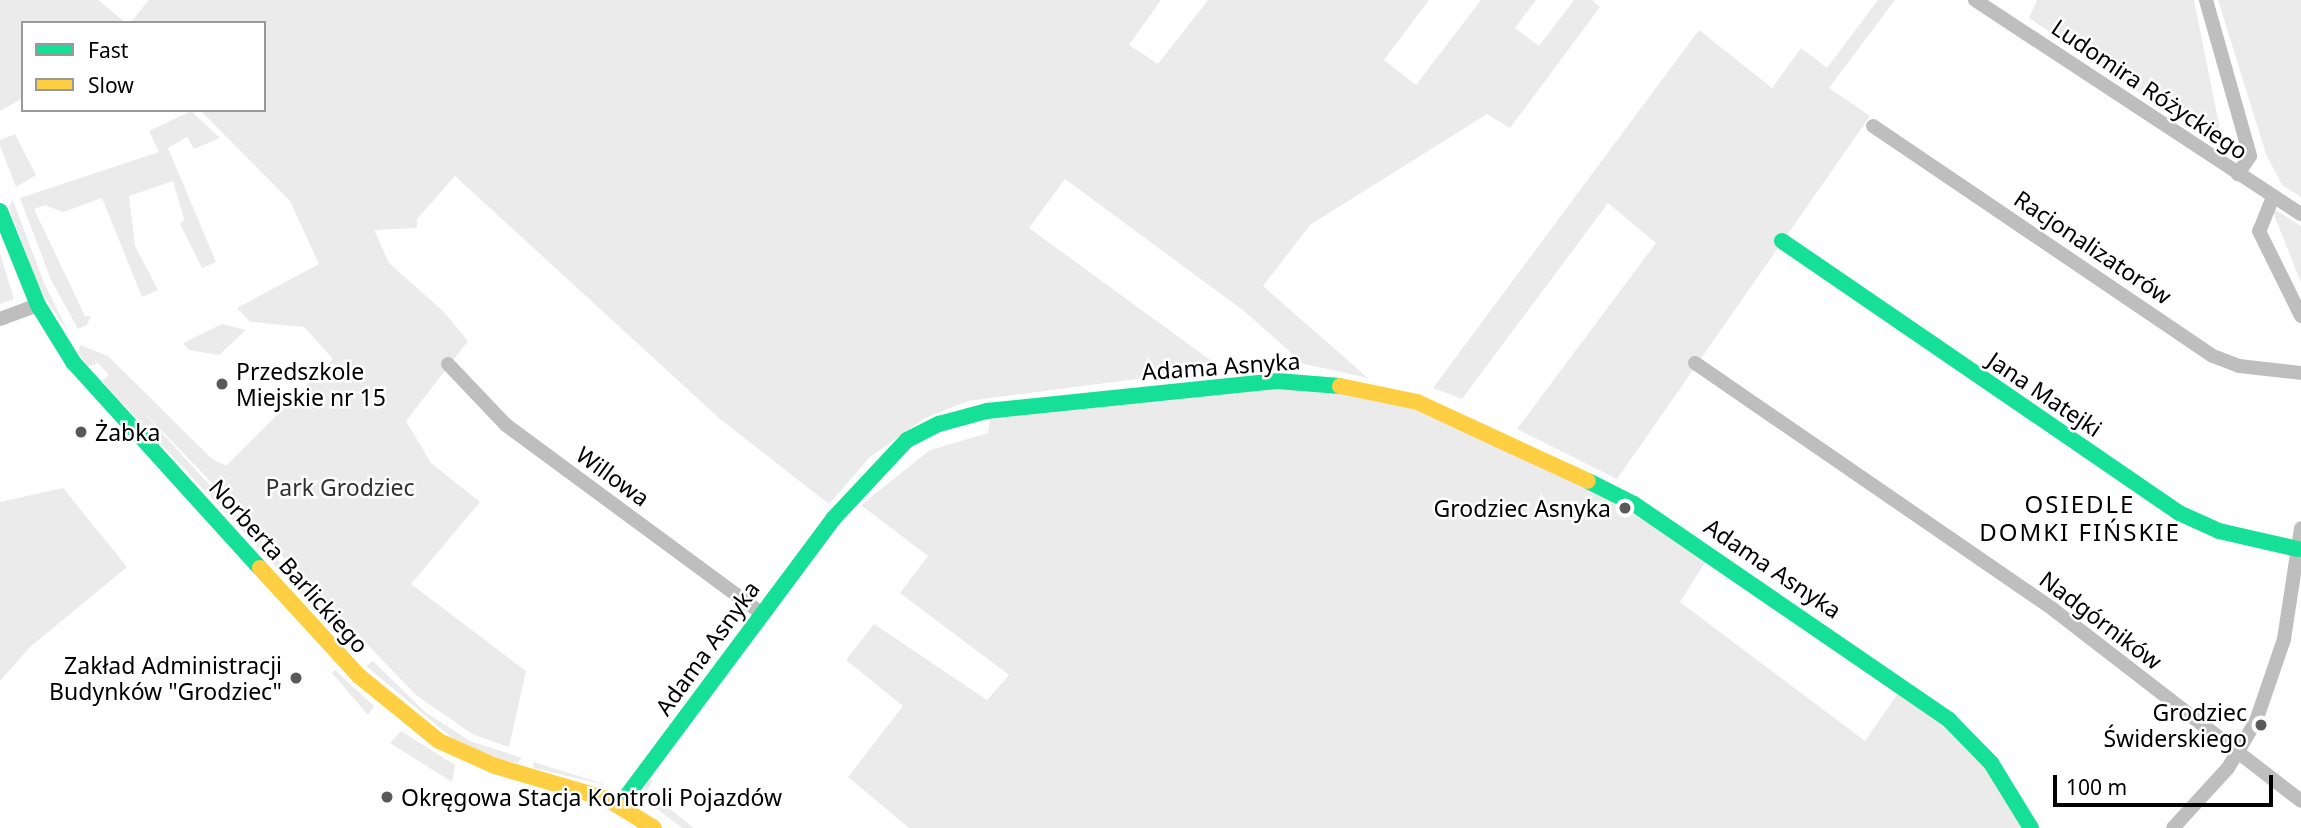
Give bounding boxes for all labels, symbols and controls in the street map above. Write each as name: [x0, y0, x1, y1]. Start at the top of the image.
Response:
street label: Ludomira Różyckiego: [2047, 13, 2253, 165]
legend: [21, 21, 266, 112]
text: Fast: [88, 36, 128, 64]
text: Slow: [88, 71, 134, 99]
street label: Racjonalizatorów: [2009, 184, 2177, 310]
street label: Jana Matejki: [1983, 346, 2107, 442]
street label: Adama Asnyka: [1141, 347, 1301, 385]
place label: Przedszkole Miejskie nr 15: [236, 357, 386, 411]
marker: Przedszkole Miejskie nr 15: [214, 376, 230, 392]
place label: Żabka: [95, 418, 160, 446]
marker: Żabka: [73, 424, 89, 440]
street label: Willowa: [571, 440, 655, 512]
street label: Norberta Barlickiego: [204, 473, 374, 659]
park label: Park Grodziec: [265, 473, 415, 501]
district label: OSIEDLE DOMKI FIŃSKIE: [1981, 490, 2179, 546]
place label: Grodziec Asnyka: [1434, 494, 1611, 522]
marker: Grodziec Asnyka: [1617, 500, 1633, 516]
street label: Adama Asnyka: [1699, 512, 1847, 624]
street label: Nadgórników: [2034, 565, 2168, 675]
street label: Adama Asnyka: [649, 576, 765, 720]
place label: Zakład Administracji Budynków "Grodziec": [49, 651, 282, 705]
marker: Zakład Administracji Budynków "Grodziec": [288, 670, 304, 686]
place label: Grodziec Świderskiego: [2103, 698, 2247, 752]
marker: Grodziec Świderskiego: [2253, 717, 2269, 733]
scale bar: [2056, 762, 2276, 806]
text: 100 m: [2066, 773, 2127, 801]
place label: Okręgowa Stacja Kontroli Pojazdów: [401, 783, 782, 811]
marker: Okręgowa Stacja Kontroli Pojazdów: [379, 789, 395, 805]

